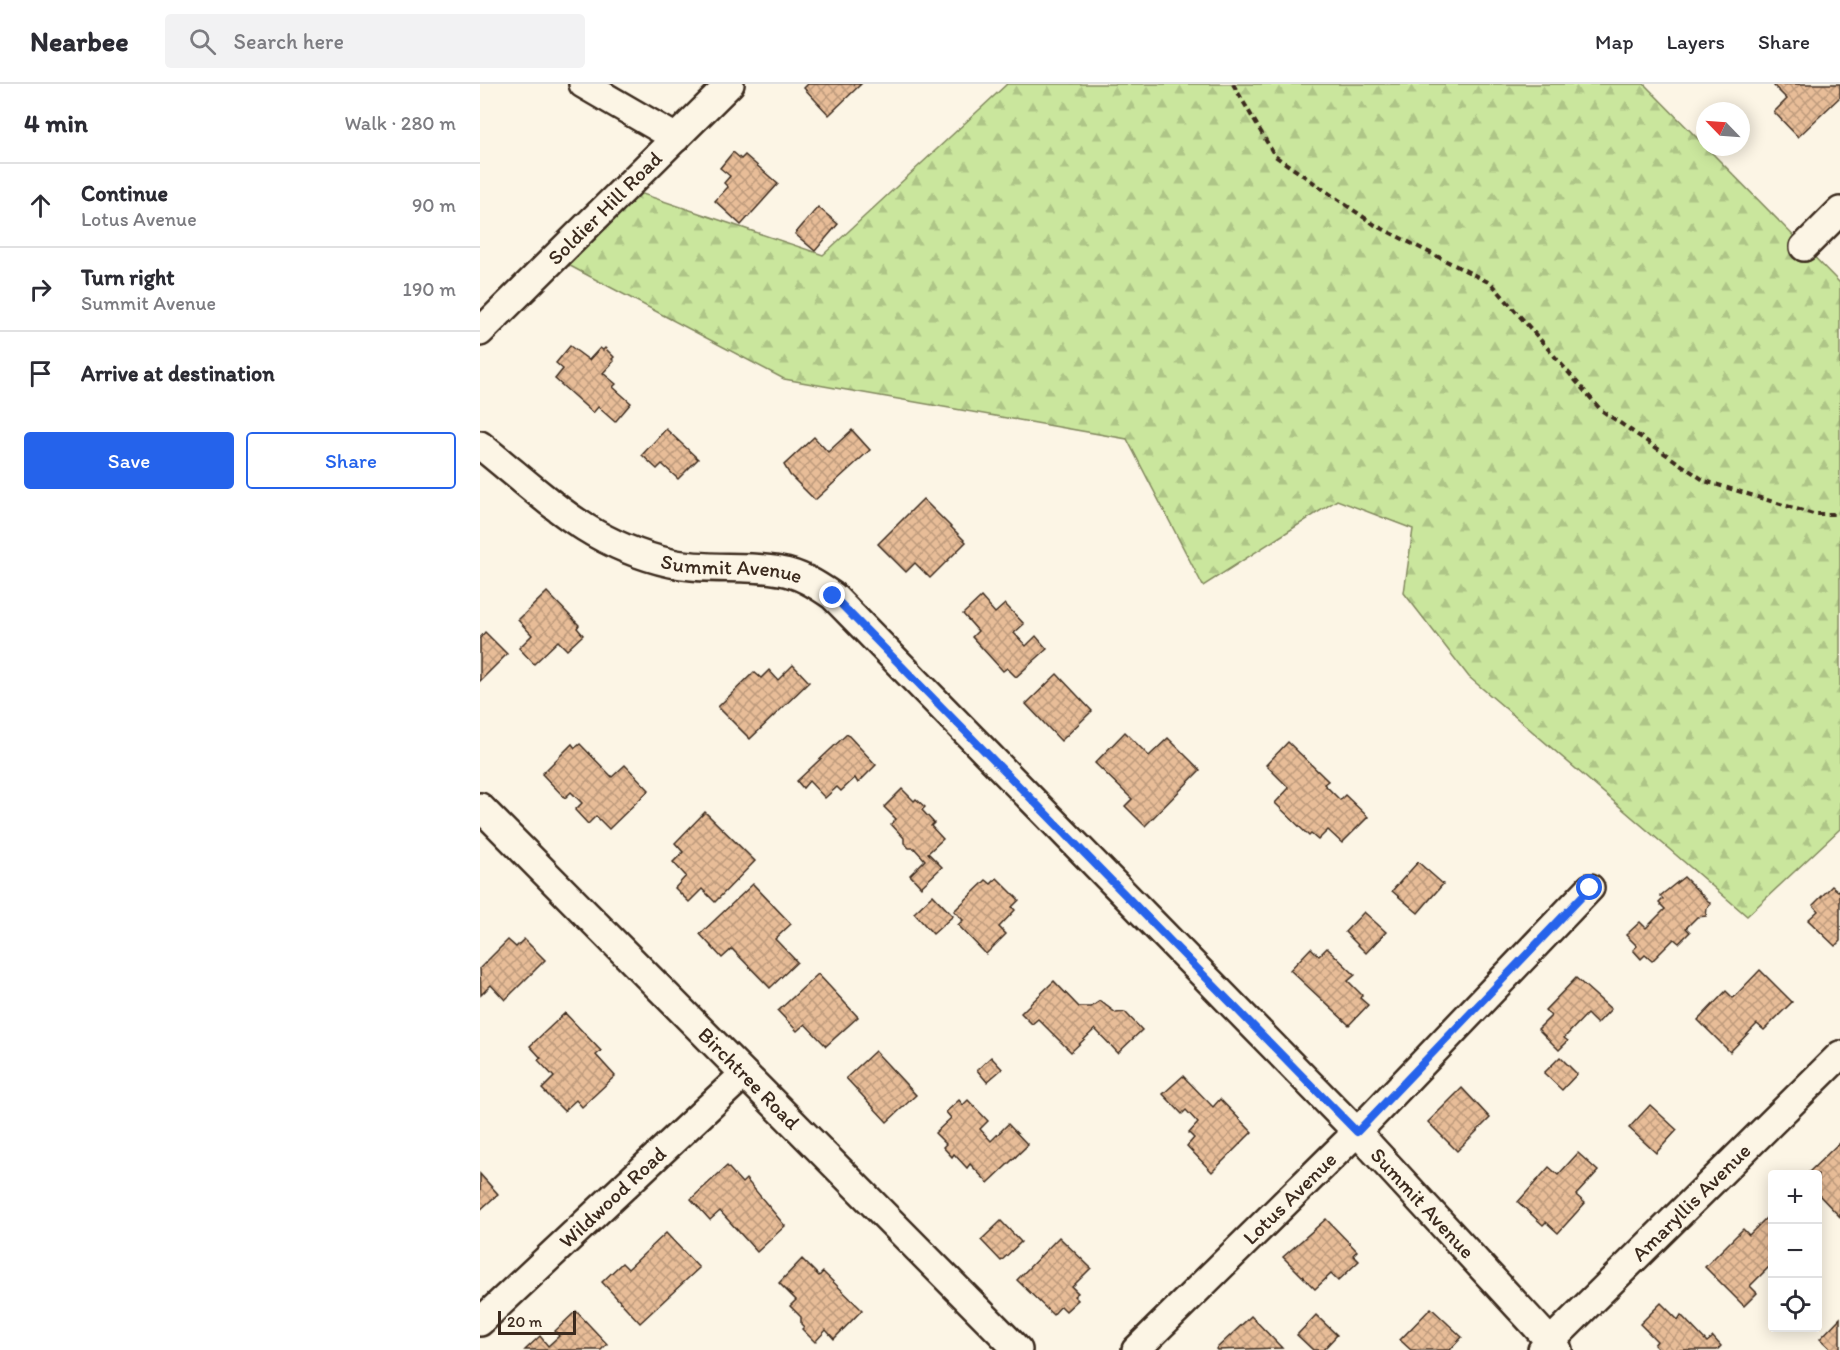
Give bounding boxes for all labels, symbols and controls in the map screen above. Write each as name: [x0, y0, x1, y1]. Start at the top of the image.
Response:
search box: [165, 14, 585, 68]
text: Nearbee: [30, 24, 129, 58]
icon: search: [186, 25, 219, 58]
text: Search here: [234, 28, 344, 55]
text: Map: [1595, 29, 1634, 54]
text: Layers: [1667, 29, 1725, 54]
text: Share: [1758, 29, 1810, 54]
north arrow: [1696, 102, 1750, 156]
text: 4 min: [24, 107, 88, 139]
text: Walk · 280 m: [344, 111, 456, 135]
street label: Soldier Hill Road: [542, 145, 667, 270]
text: Continue: [81, 180, 168, 207]
icon: ahead: [24, 189, 57, 222]
text: 90 m: [412, 193, 456, 217]
text: Lotus Avenue: [81, 207, 197, 231]
text: Turn right: [81, 264, 175, 291]
icon: right: [24, 273, 57, 306]
text: 190 m: [403, 277, 456, 301]
text: Summit Avenue: [81, 291, 216, 315]
icon: arrive: [24, 357, 57, 390]
text: Arrive at destination: [81, 360, 275, 387]
button: Save: [24, 432, 234, 489]
button: Share: [246, 432, 456, 489]
street label: Summit Avenue: [658, 548, 806, 588]
route end: [819, 582, 845, 608]
route start: [1576, 874, 1602, 900]
street label: Birchtree Road: [693, 1022, 806, 1135]
street label: Amaryllis Avenue: [1626, 1138, 1756, 1266]
street label: Wildwood Road: [554, 1141, 671, 1253]
street label: Summit Avenue: [1366, 1142, 1480, 1263]
street label: Lotus Avenue: [1237, 1146, 1341, 1250]
map controls: [1768, 1170, 1822, 1332]
button: +: [1768, 1170, 1822, 1224]
button: −: [1768, 1224, 1822, 1278]
button: locate: [1768, 1278, 1822, 1332]
scale bar: [498, 1308, 576, 1336]
text: 20 m: [507, 1312, 542, 1331]

